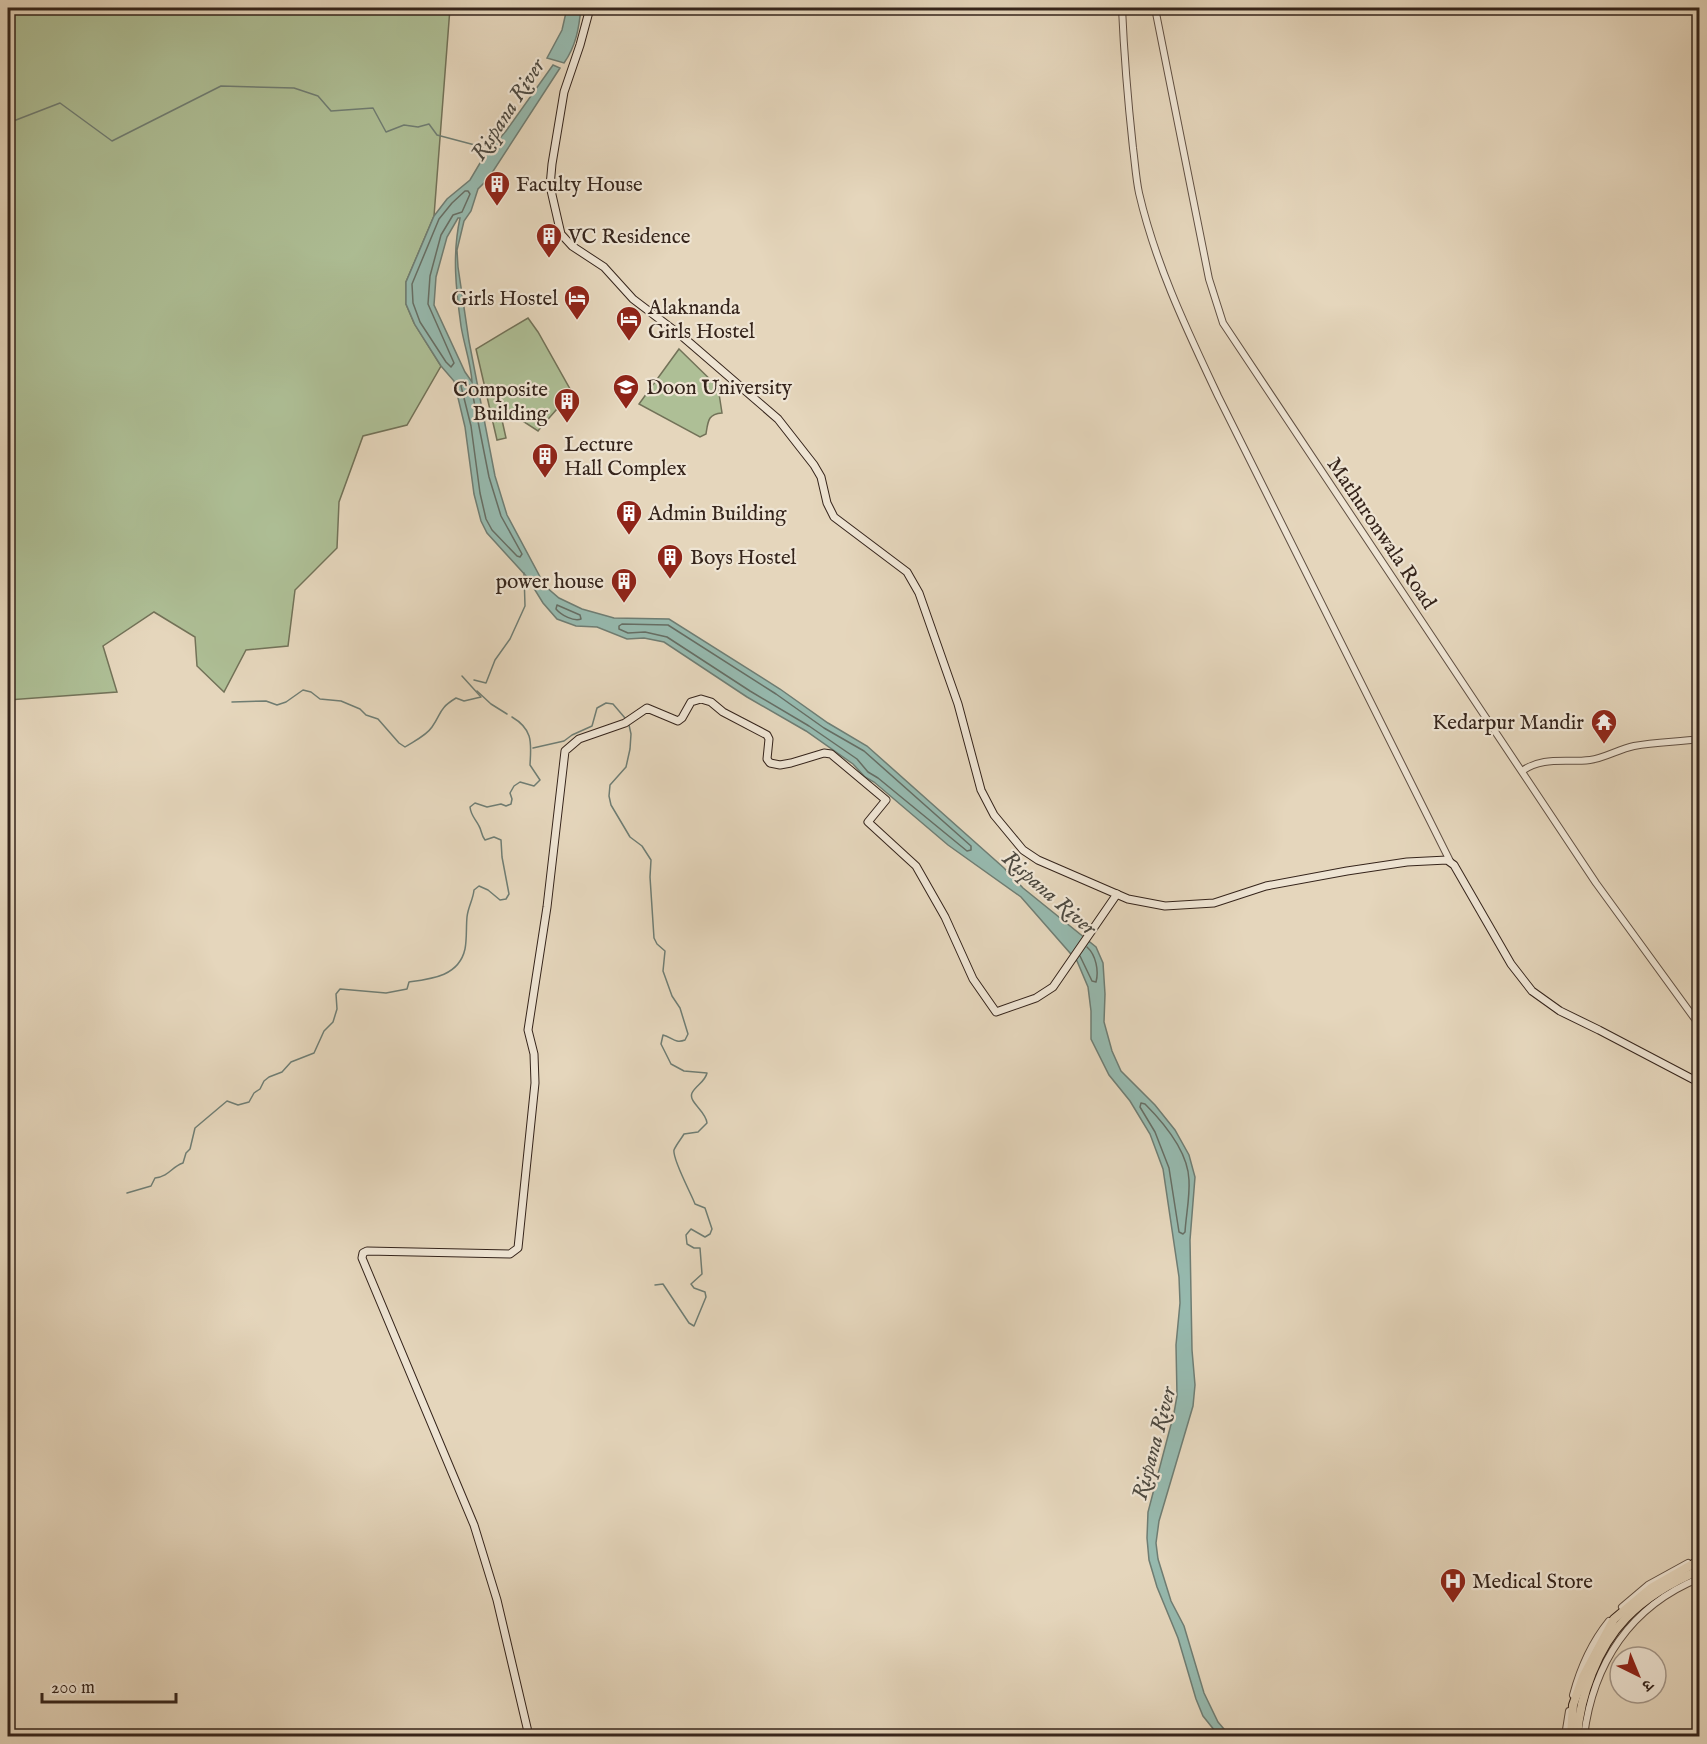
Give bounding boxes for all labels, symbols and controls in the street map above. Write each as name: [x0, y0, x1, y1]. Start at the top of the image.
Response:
water label: Rispana River: [465, 53, 553, 166]
building icon: Faculty House: [482, 169, 512, 207]
place label: Faculty House: [516, 172, 643, 199]
building icon: VC Residence: [534, 221, 564, 259]
place label: VC Residence: [567, 224, 691, 251]
hotel icon: Girls Hostel: [562, 283, 592, 321]
place label: Girls Hostel: [451, 286, 558, 313]
place label: Alaknanda Girls Hostel: [647, 295, 755, 346]
hotel icon: Alaknanda Girls Hostel: [614, 304, 644, 342]
school or university icon: Doon University: [611, 372, 641, 410]
place label: Doon University: [646, 375, 793, 402]
place label: Composite Building: [453, 377, 549, 428]
building icon: Composite Building: [552, 386, 582, 424]
place label: Lecture Hall Complex: [564, 432, 687, 483]
building icon: Lecture Hall Complex: [530, 441, 560, 479]
street label: Mathuronwala Road: [1320, 453, 1442, 616]
building icon: Admin Building: [614, 498, 644, 536]
place label: Admin Building: [647, 501, 787, 528]
building icon: Boys Hostel: [655, 542, 685, 580]
place label: Boys Hostel: [690, 545, 797, 572]
building icon: power house: [609, 566, 639, 604]
place label: power house: [496, 569, 604, 596]
temple icon: Kedarpur Mandir: [1589, 707, 1619, 745]
place label: Kedarpur Mandir: [1432, 710, 1584, 737]
water label: Rispana River: [996, 845, 1103, 943]
water label: Rispana River: [1126, 1382, 1184, 1503]
hospital icon: Medical Store: [1438, 1566, 1468, 1604]
place label: Medical Store: [1472, 1569, 1593, 1596]
north arrow: [1608, 1645, 1668, 1705]
scale bar: [42, 1666, 176, 1704]
text: उ: [1636, 1674, 1657, 1696]
text: 200 m: [51, 1677, 95, 1700]

